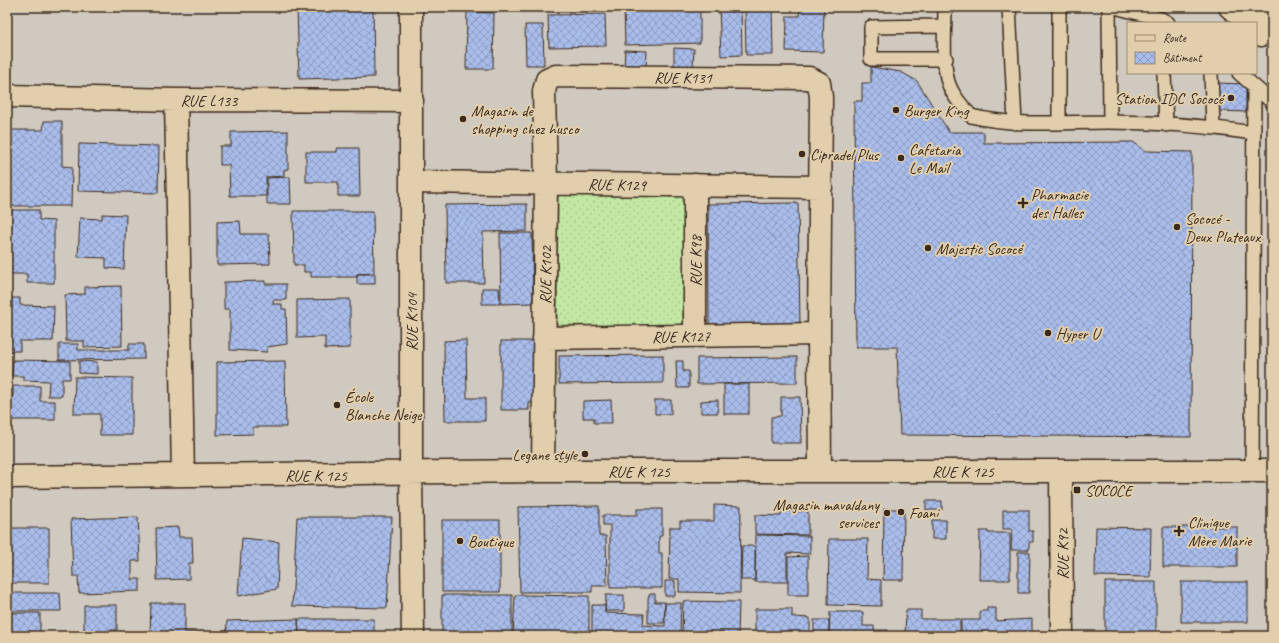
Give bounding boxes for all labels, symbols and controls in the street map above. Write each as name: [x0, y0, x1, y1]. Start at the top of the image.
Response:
legend: [1127, 22, 1257, 74]
text: Route: [1163, 30, 1187, 46]
text: Bâtiment: [1163, 50, 1202, 66]
street label: RUE K131: [654, 68, 713, 88]
place label: Station IDC Sococé: [1115, 89, 1226, 109]
street label: RUE L133: [180, 91, 239, 111]
marker: Station IDC Sococé: [1226, 93, 1236, 103]
place label: Magasin de shopping chez husco: [471, 101, 581, 139]
place label: Burger King: [904, 101, 970, 121]
marker: Burger King: [891, 105, 901, 115]
marker: Magasin de shopping chez husco: [458, 114, 468, 124]
place label: Cafetaria Le Mail: [909, 140, 962, 178]
place label: Cipradel Plus: [810, 145, 880, 165]
marker: Cipradel Plus: [797, 149, 807, 159]
marker: Cafetaria Le Mail: [896, 153, 906, 163]
street label: RUE K129: [588, 174, 648, 196]
place label: Pharmacie des Halles: [1031, 185, 1090, 223]
marker: Pharmacie des Halles: [1018, 198, 1028, 208]
place label: Sococé - Deux Plateaux: [1185, 209, 1262, 247]
marker: Sococé - Deux Plateaux: [1172, 222, 1182, 232]
street label: RUE K98: [686, 234, 706, 286]
place label: Majestic Sococé: [936, 239, 1025, 259]
marker: Majestic Sococé: [923, 243, 933, 253]
street label: RUE K102: [535, 244, 557, 304]
street label: RUE K104: [402, 291, 422, 351]
place label: Hyper U: [1056, 324, 1103, 344]
street label: RUE K127: [652, 326, 711, 348]
marker: Hyper U: [1043, 328, 1053, 338]
place label: École Blanche Neige: [345, 387, 423, 425]
marker: École Blanche Neige: [332, 400, 342, 410]
place label: Legane style: [513, 445, 579, 465]
marker: Legane style: [580, 449, 590, 459]
street label: RUE K 125: [608, 462, 671, 482]
street label: RUE K 125: [932, 462, 995, 482]
street label: RUE K 125: [285, 466, 348, 486]
place label: SOCOCE: [1085, 481, 1134, 501]
marker: SOCOCE: [1072, 485, 1082, 495]
place label: Magasin mavaldany services: [773, 495, 881, 533]
place label: Foani: [909, 503, 940, 523]
marker: Foani: [896, 507, 906, 517]
marker: Magasin mavaldany services: [882, 508, 892, 518]
place label: Clinique Mère Marie: [1188, 513, 1253, 551]
marker: Clinique Mère Marie: [1173, 525, 1185, 537]
street label: RUE K92: [1053, 527, 1073, 579]
place label: Boutique: [468, 532, 515, 552]
marker: Boutique: [455, 536, 465, 546]

